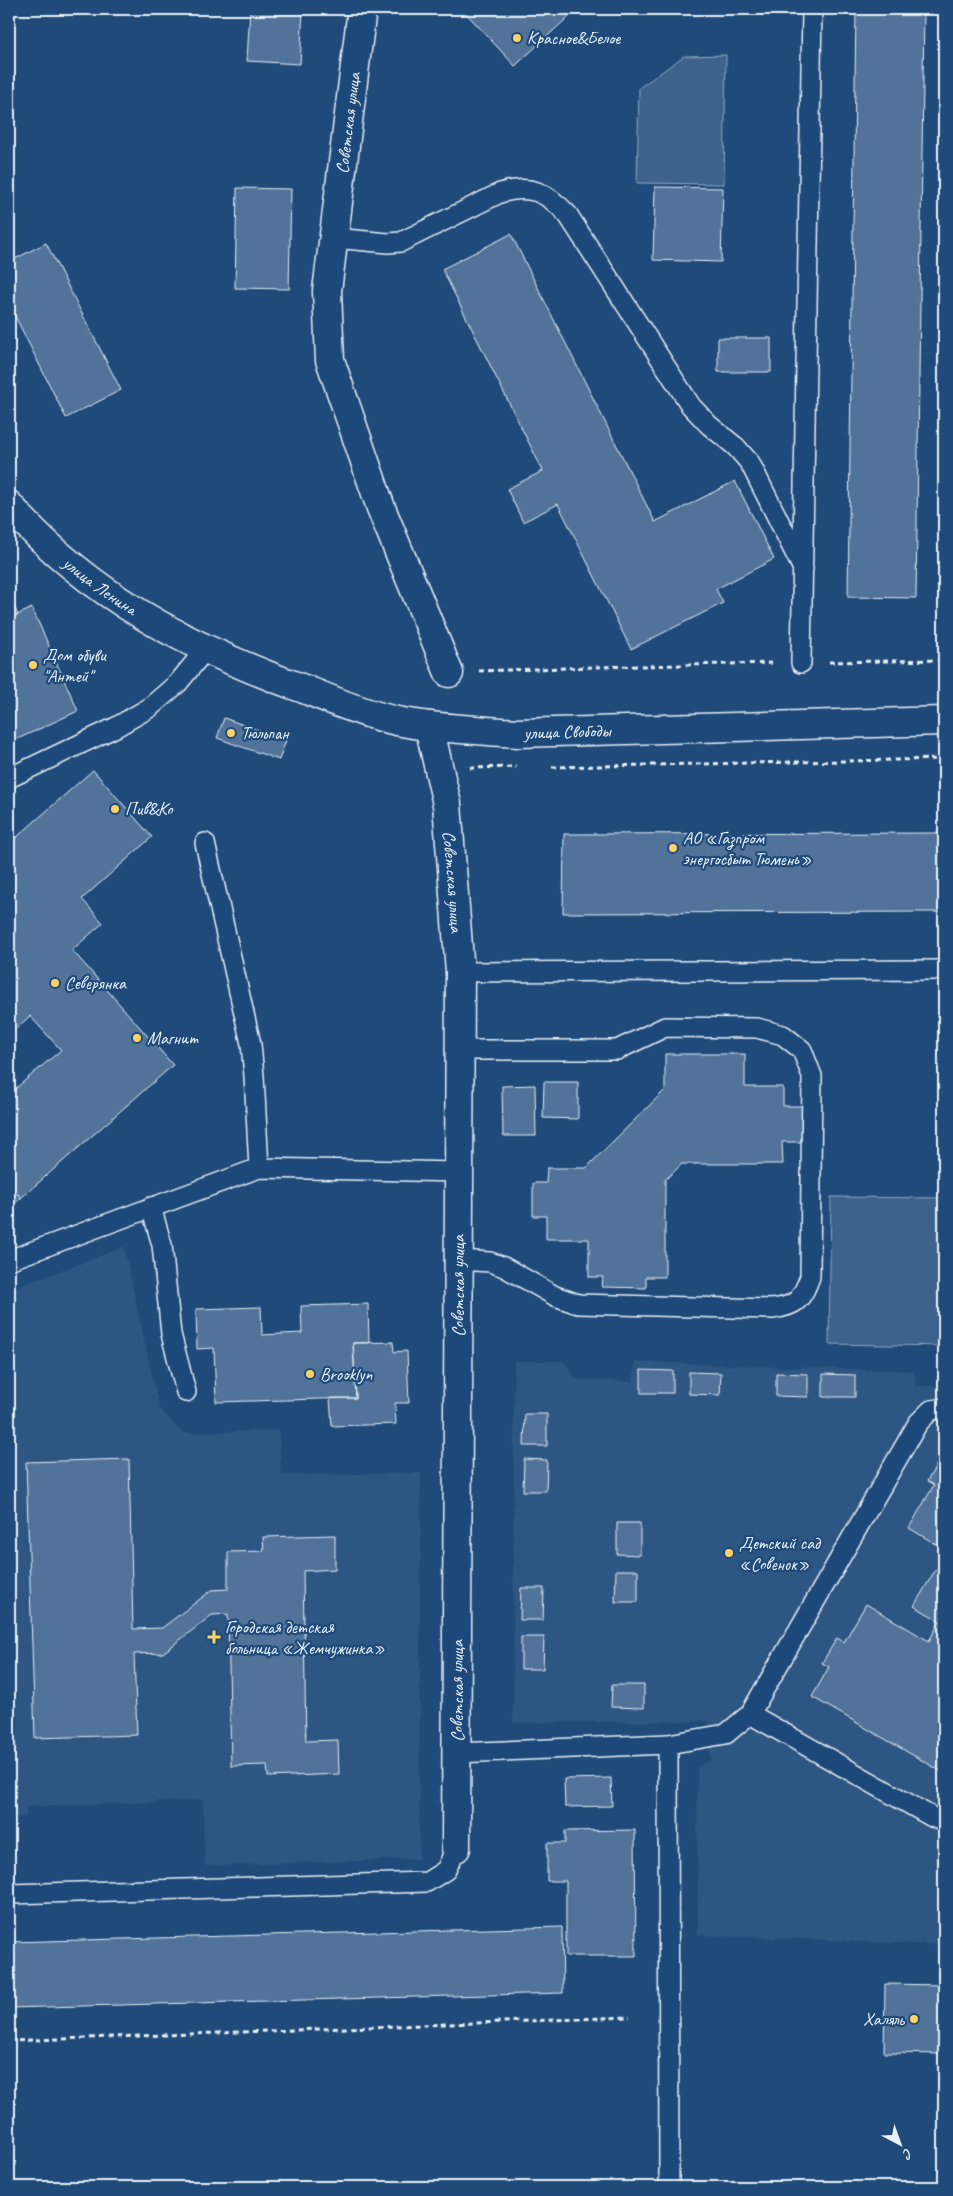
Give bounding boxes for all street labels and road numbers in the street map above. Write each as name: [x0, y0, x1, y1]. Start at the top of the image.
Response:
street label: Советская улица: [331, 70, 365, 175]
street label: улица Ленина: [58, 551, 142, 621]
street label: улица Свободы: [523, 719, 612, 744]
street label: Советская улица: [438, 830, 468, 934]
street label: Советская улица: [447, 1234, 469, 1337]
street label: Советская улица: [446, 1639, 468, 1742]

